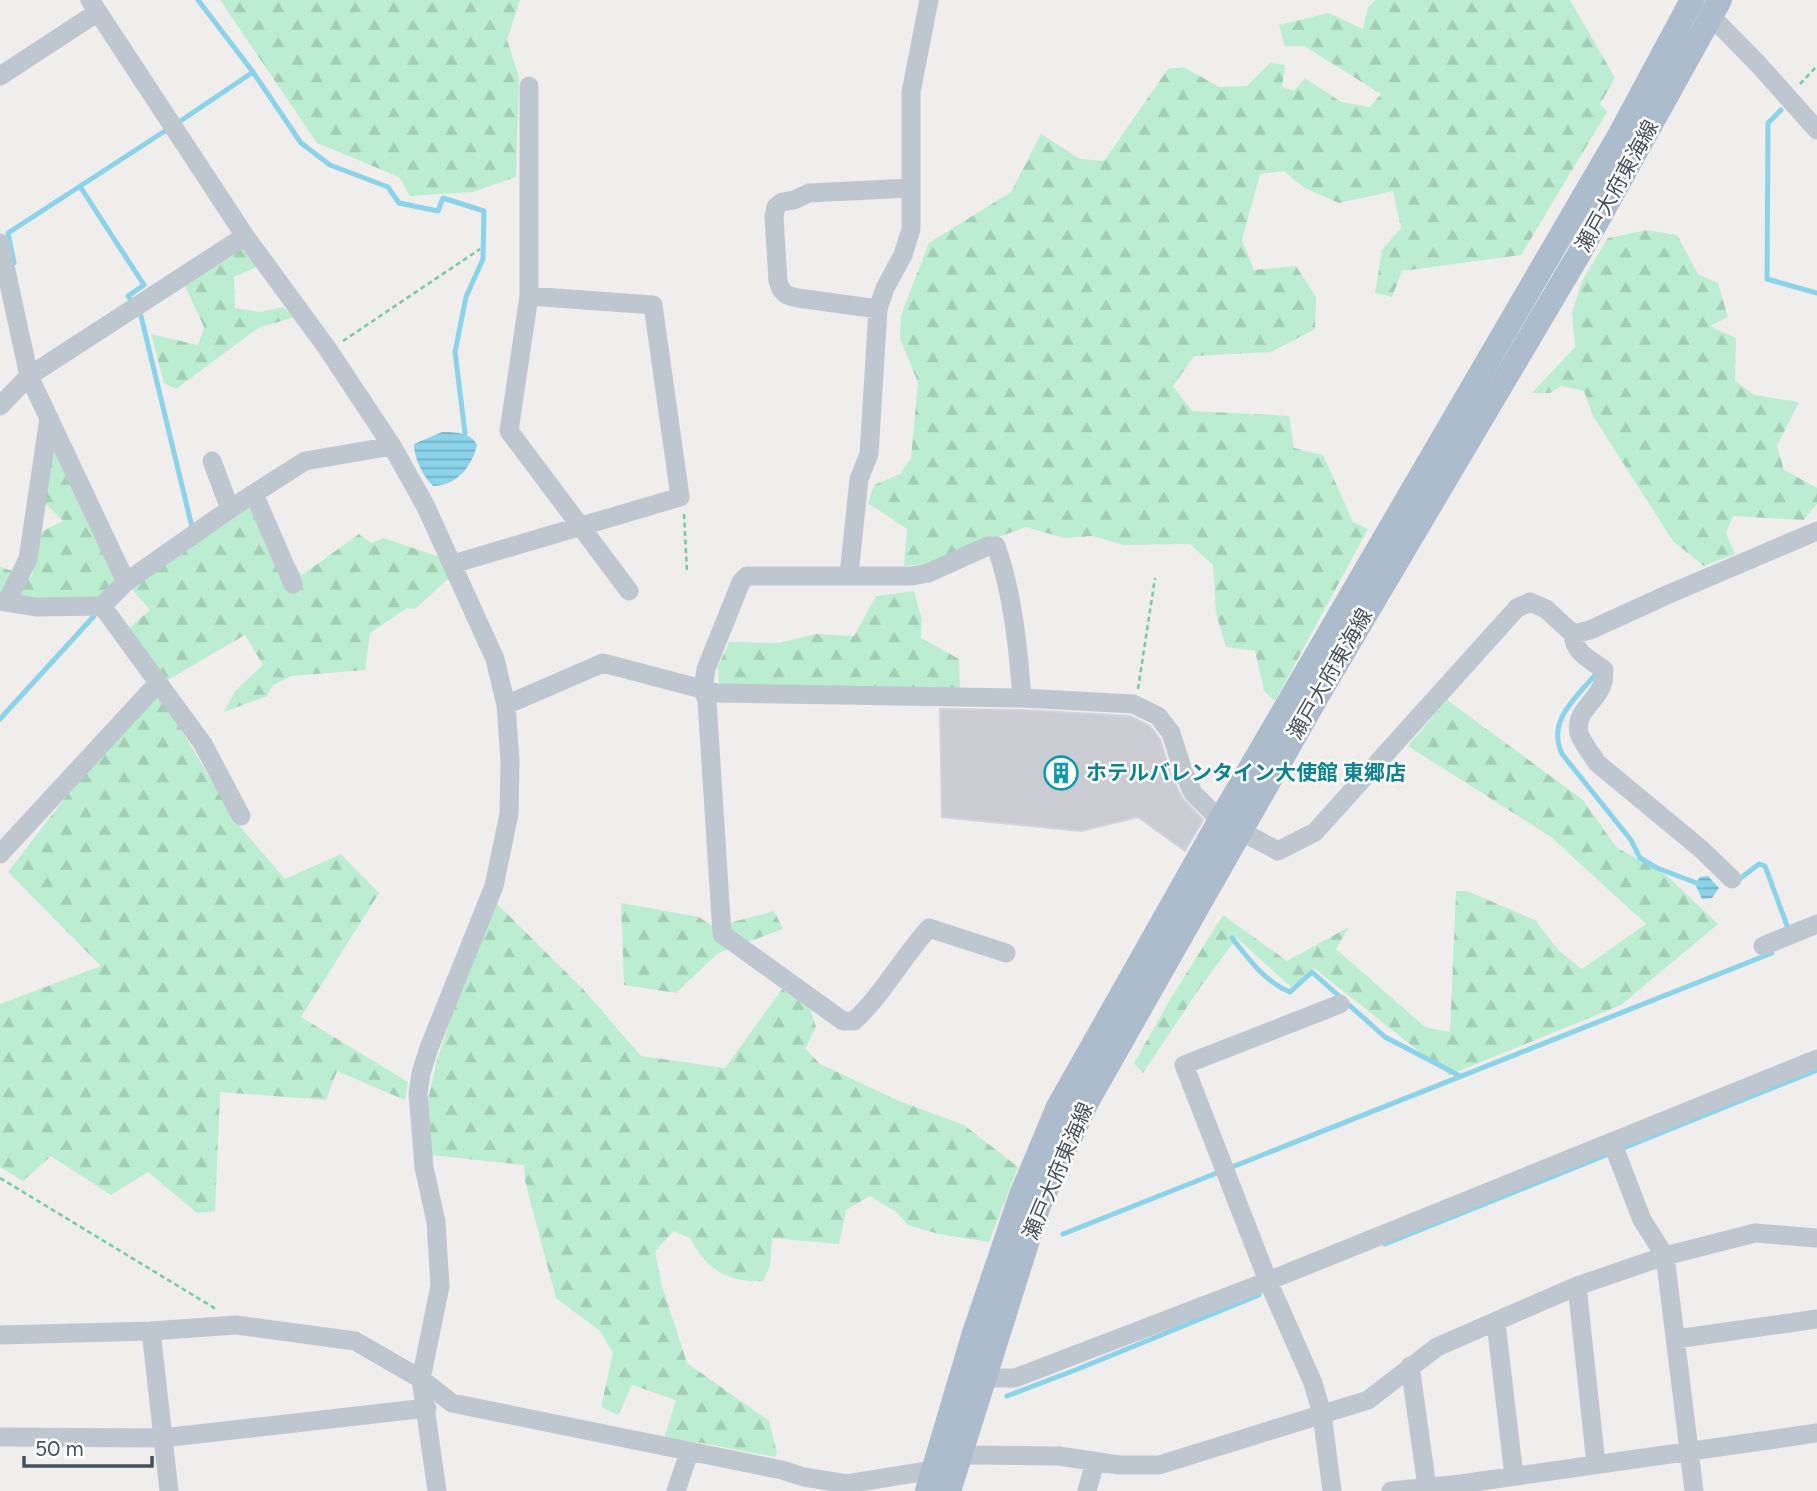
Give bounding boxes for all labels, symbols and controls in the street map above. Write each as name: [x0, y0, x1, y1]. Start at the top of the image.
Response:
street label: 瀬戸大府東海線: [1570, 115, 1663, 256]
street label: 瀬戸大府東海線: [1282, 604, 1377, 744]
building icon: ホテルバレンタイン大使館 東郷店: [1042, 754, 1080, 792]
place label: ホテルバレンタイン大使館 東郷店: [1086, 760, 1406, 785]
street label: 瀬戸大府東海線: [1017, 1098, 1098, 1243]
scale bar: [24, 1424, 152, 1468]
text: 50 m: [35, 1436, 84, 1461]

